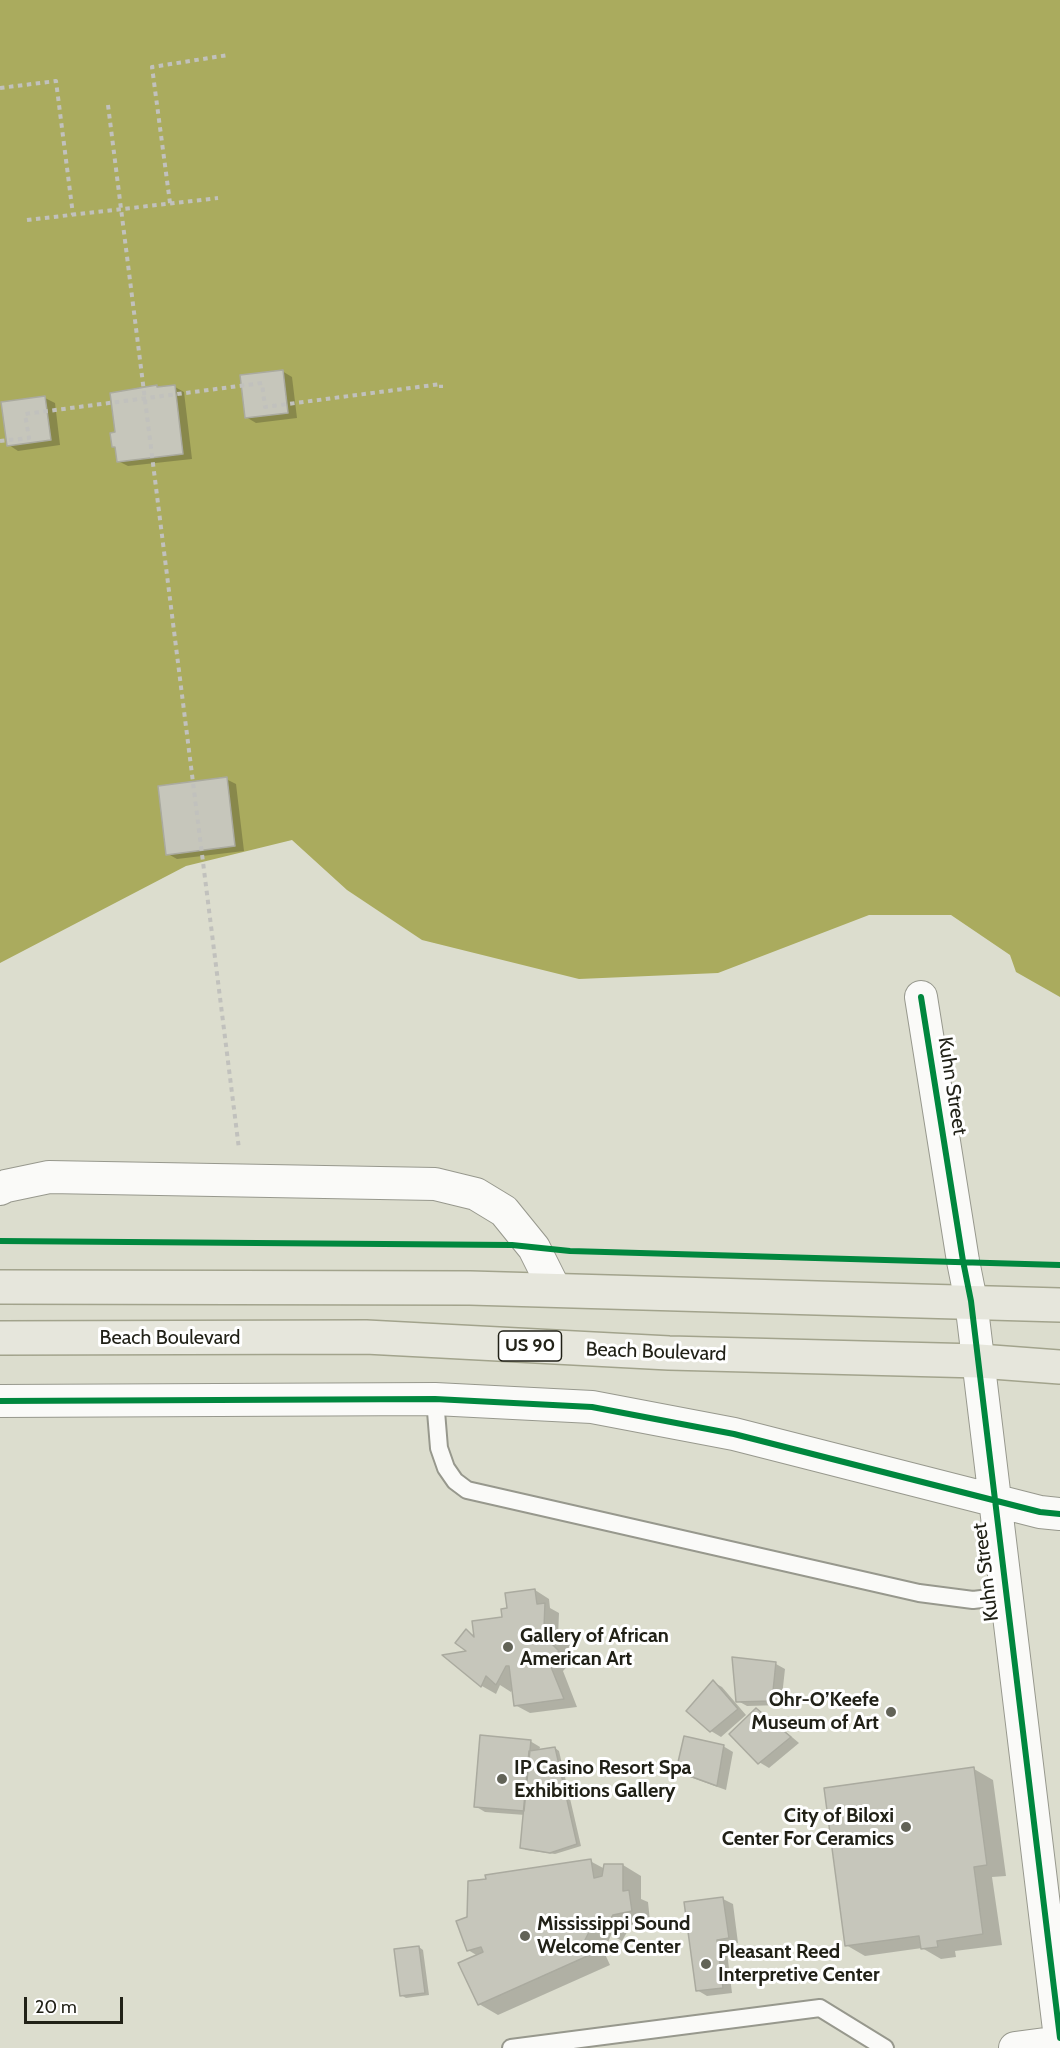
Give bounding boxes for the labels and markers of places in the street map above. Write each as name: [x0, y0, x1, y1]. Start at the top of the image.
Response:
place label: Gallery of African American Art: [520, 1624, 669, 1671]
marker: Gallery of African American Art: [501, 1640, 515, 1654]
place label: Ohr-O’Keefe Museum of Art: [751, 1688, 879, 1735]
marker: Ohr-O’Keefe Museum of Art: [884, 1705, 898, 1719]
place label: IP Casino Resort Spa Exhibitions Gallery: [514, 1756, 692, 1803]
marker: IP Casino Resort Spa Exhibitions Gallery: [495, 1772, 509, 1786]
place label: City of Biloxi Center For Ceramics: [722, 1804, 894, 1851]
marker: City of Biloxi Center For Ceramics: [899, 1820, 913, 1834]
place label: Mississippi Sound Welcome Center: [537, 1912, 690, 1959]
marker: Mississippi Sound Welcome Center: [518, 1929, 532, 1943]
place label: Pleasant Reed Interpretive Center: [718, 1940, 880, 1987]
marker: Pleasant Reed Interpretive Center: [699, 1957, 713, 1971]

